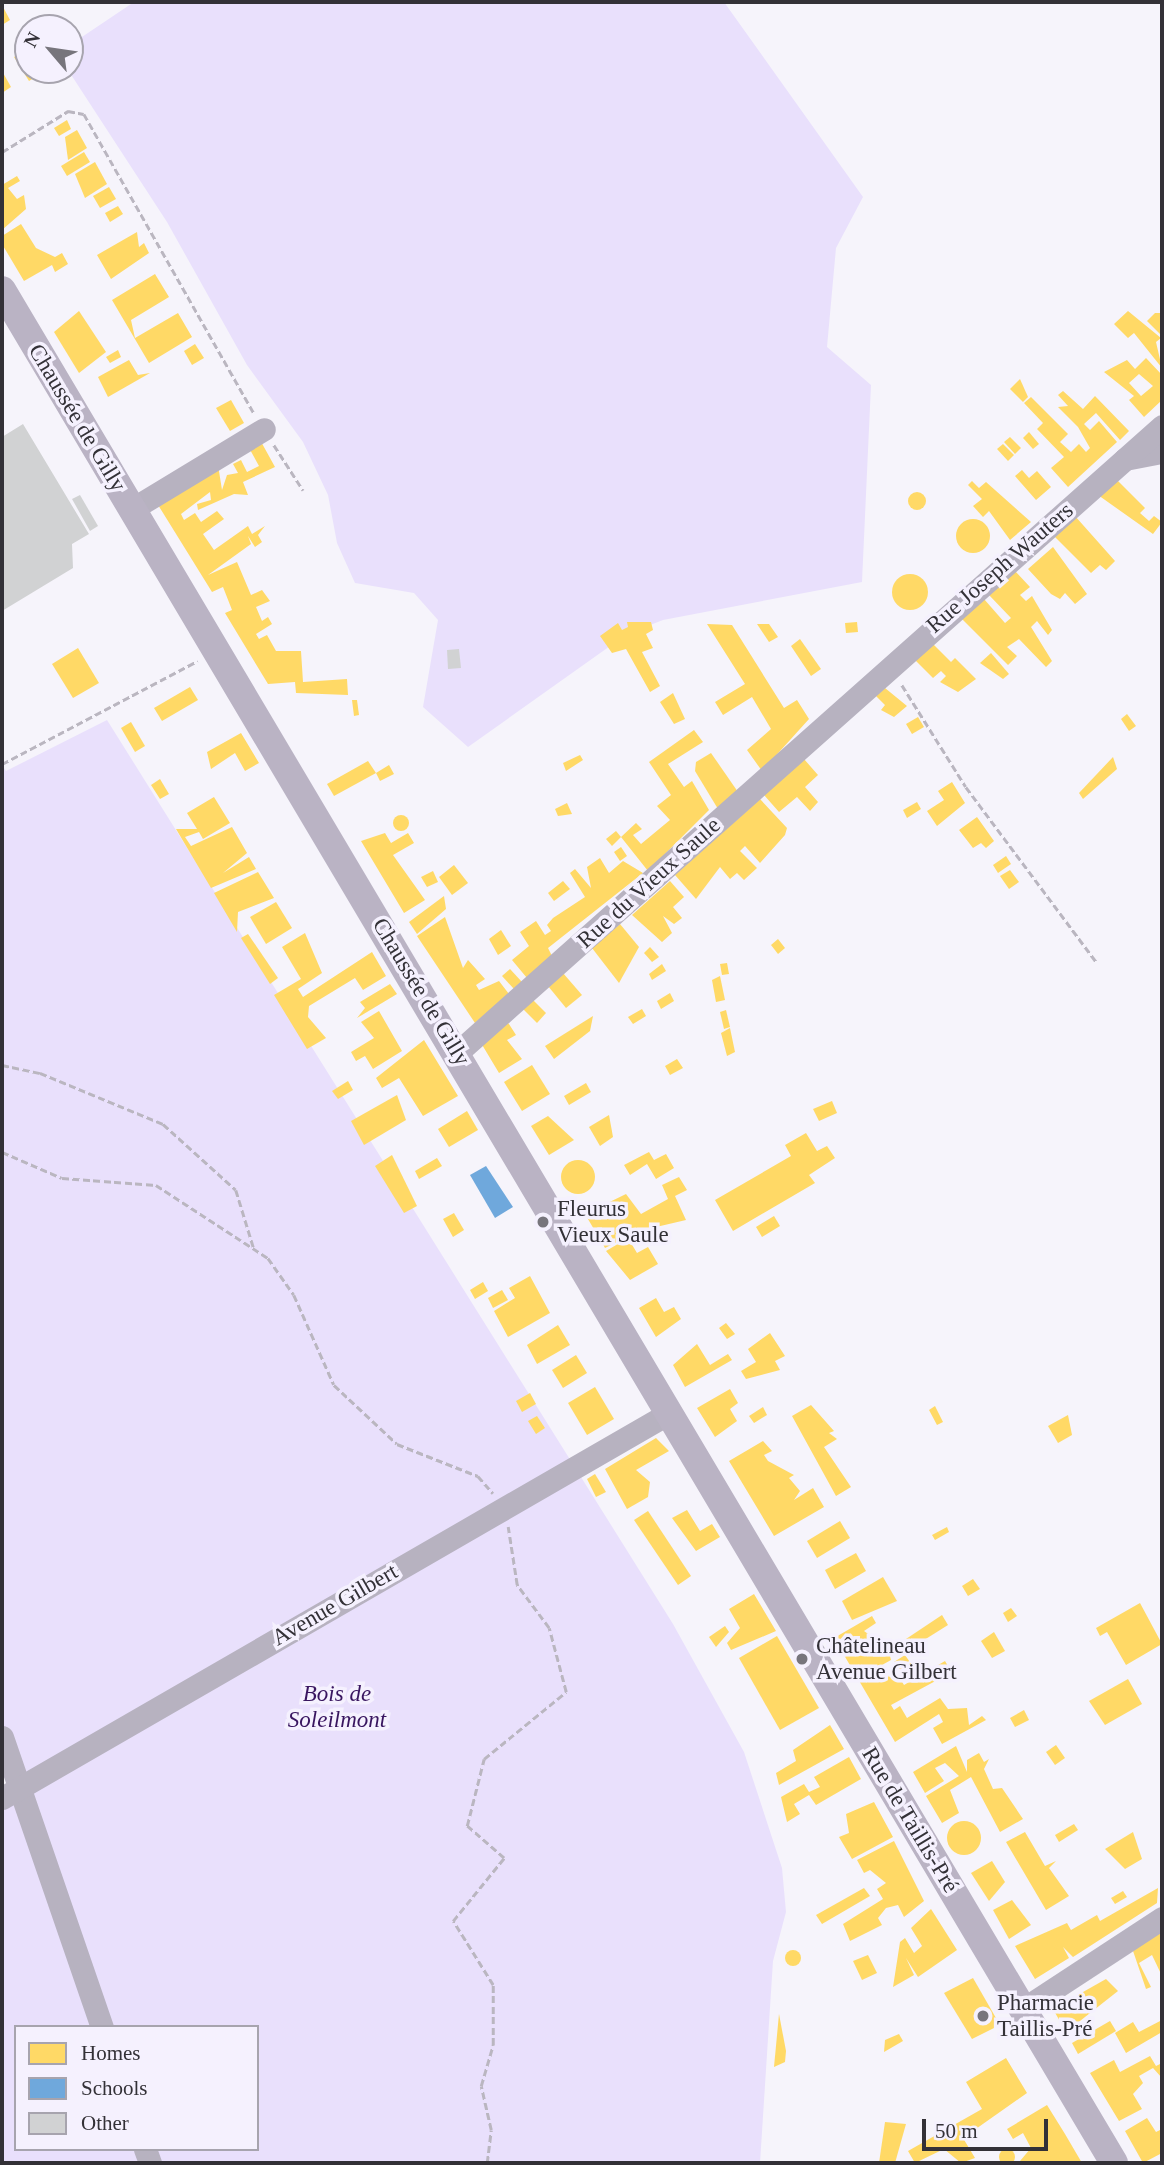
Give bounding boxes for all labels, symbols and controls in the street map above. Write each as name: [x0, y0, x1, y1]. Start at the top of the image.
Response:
north arrow: [14, 14, 84, 84]
text: N: [19, 28, 44, 51]
street label: Chaussée de Gilly: [22, 339, 132, 497]
street label: Rue Joseph Wauters: [921, 497, 1079, 639]
street label: Rue du Vieux Saule: [572, 811, 726, 955]
street label: Chaussée de Gilly: [366, 913, 476, 1071]
place label: Fleurus Vieux Saule: [557, 1195, 669, 1249]
marker: Fleurus Vieux Saule: [535, 1214, 551, 1230]
street label: Avenue Gilbert: [267, 1558, 403, 1652]
place label: Châtelineau Avenue Gilbert: [816, 1632, 957, 1686]
marker: Châtelineau Avenue Gilbert: [794, 1651, 810, 1667]
park label: Bois de Soleilmont: [288, 1680, 386, 1734]
street label: Rue de Taillis-Pré: [855, 1742, 965, 1898]
place label: Pharmacie Taillis-Pré: [997, 1989, 1094, 2043]
marker: Pharmacie Taillis-Pré: [975, 2008, 991, 2024]
legend: [14, 2025, 259, 2151]
text: Homes: [81, 2041, 141, 2065]
text: Schools: [81, 2076, 148, 2100]
scale bar: [926, 2106, 1052, 2150]
text: Other: [81, 2111, 129, 2135]
text: 50 m: [935, 2119, 978, 2143]

